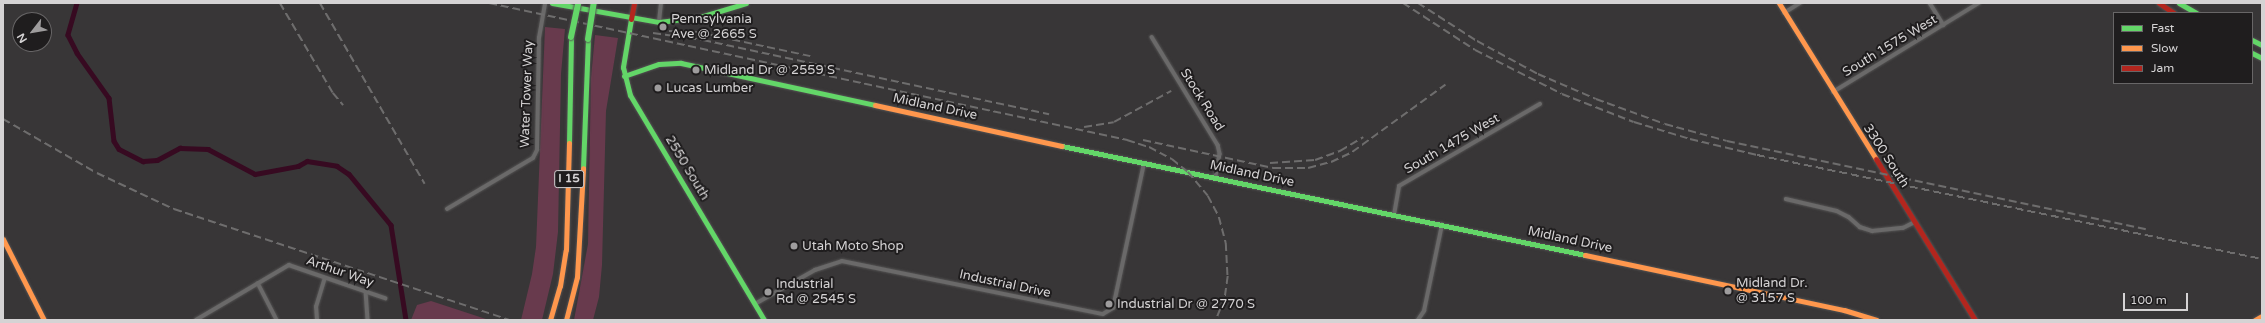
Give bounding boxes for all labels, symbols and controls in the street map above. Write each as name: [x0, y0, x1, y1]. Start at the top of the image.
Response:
north arrow: [12, 12, 52, 52]
place label: Pennsylvania Ave @ 2665 S: [671, 12, 757, 43]
street label: South 1575 West: [1840, 12, 1940, 80]
legend: [2113, 12, 2253, 84]
text: Fast: [2151, 21, 2174, 35]
marker: Pennsylvania Ave @ 2665 S: [658, 22, 668, 32]
text: N: [14, 31, 30, 45]
street label: Water Tower Way: [517, 40, 537, 148]
text: Slow: [2151, 41, 2178, 55]
text: Jam: [2151, 61, 2174, 75]
place label: Midland Dr @ 2559 S: [704, 62, 835, 78]
marker: Midland Dr @ 2559 S: [691, 65, 701, 75]
street label: Stock Road: [1177, 66, 1227, 134]
place label: Lucas Lumber: [666, 80, 753, 96]
marker: Lucas Lumber: [653, 83, 663, 93]
street label: Midland Drive: [891, 90, 979, 124]
street label: South 1475 West: [1402, 110, 1502, 178]
street label: 3300 South: [1860, 121, 1912, 191]
street label: 2550 South: [662, 133, 712, 203]
street label: Midland Drive: [1208, 157, 1296, 191]
road number: I 15: [554, 169, 584, 189]
street label: Midland Drive: [1526, 223, 1614, 257]
place label: Utah Moto Shop: [802, 238, 904, 254]
marker: Utah Moto Shop: [789, 241, 799, 251]
street label: Arthur Way: [304, 253, 376, 291]
street label: Industrial Drive: [958, 267, 1052, 301]
place label: Midland Dr. @ 3157 S: [1736, 276, 1808, 307]
place label: Industrial Rd @ 2545 S: [776, 277, 856, 308]
scale bar: [2125, 285, 2190, 311]
marker: Midland Dr. @ 3157 S: [1723, 286, 1733, 296]
marker: Industrial Rd @ 2545 S: [763, 287, 773, 297]
text: 100 m: [2130, 293, 2167, 307]
place label: Industrial Dr @ 2770 S: [1117, 296, 1255, 312]
marker: Industrial Dr @ 2770 S: [1104, 299, 1114, 309]

